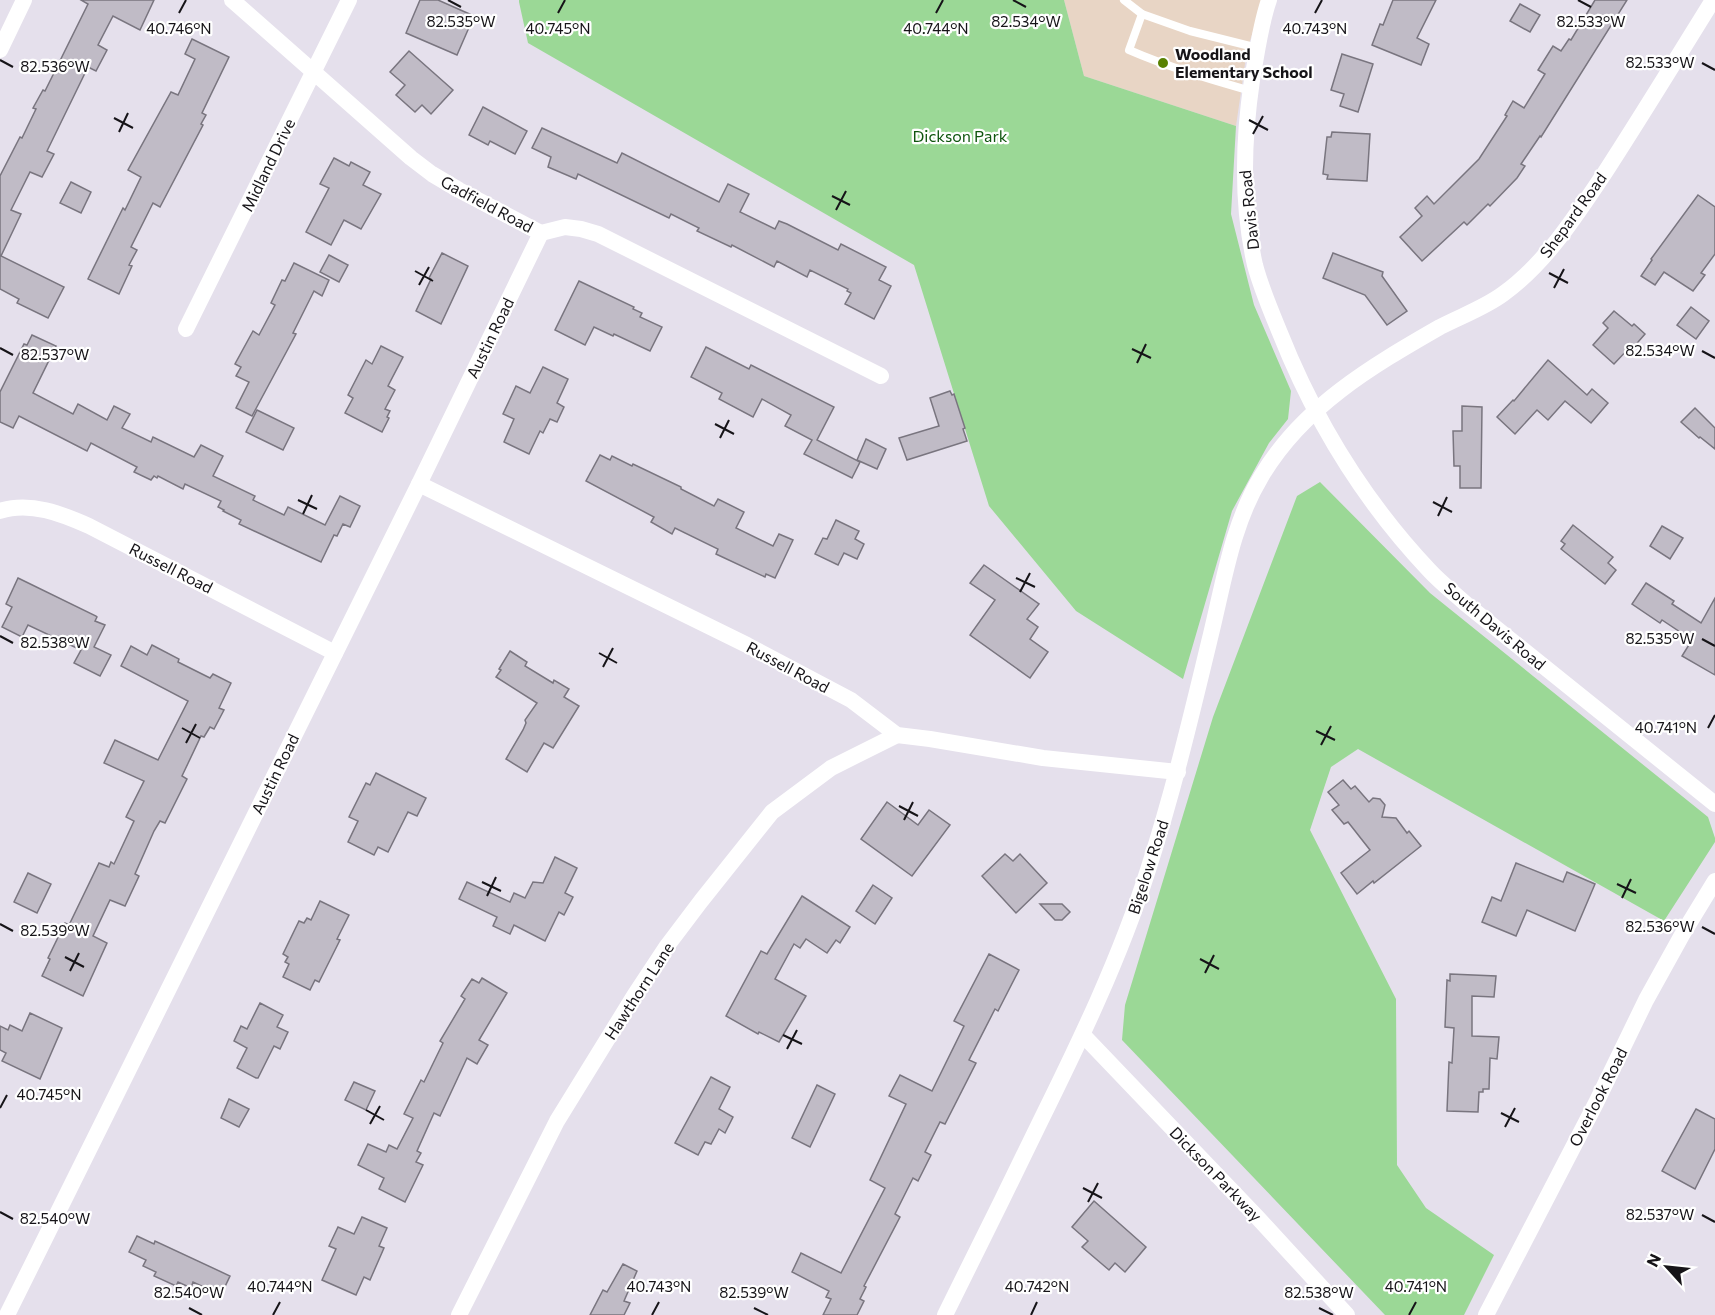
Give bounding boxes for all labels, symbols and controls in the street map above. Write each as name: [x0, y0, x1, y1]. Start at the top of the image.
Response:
text: 82.535°W: [426, 12, 496, 30]
text: 82.534°W: [991, 12, 1061, 30]
text: 82.533°W: [1557, 12, 1625, 30]
text: 40.746°N: [146, 19, 212, 37]
text: 40.745°N: [526, 19, 590, 37]
text: 40.744°N: [903, 19, 969, 37]
text: 40.743°N: [1283, 19, 1347, 37]
place label: Woodland Elementary School: [1175, 44, 1313, 81]
text: 82.533°W: [1626, 53, 1694, 71]
marker: Woodland Elementary School: [1156, 56, 1170, 70]
text: 82.536°W: [20, 57, 90, 75]
street label: Midland Drive: [237, 115, 298, 214]
park label: Dickson Park: [912, 126, 1008, 145]
street label: Shepard Road: [1535, 168, 1610, 261]
street label: Davis Road: [1235, 169, 1262, 251]
street label: Gadfield Road: [438, 171, 537, 236]
street label: Austin Road: [462, 294, 517, 381]
text: 82.534°W: [1625, 341, 1695, 359]
text: 82.537°W: [21, 345, 89, 363]
street label: Russell Road: [126, 538, 216, 597]
street label: South Davis Road: [1441, 578, 1550, 674]
text: 82.535°W: [1625, 629, 1695, 647]
text: 82.538°W: [20, 633, 90, 651]
street label: Russell Road: [744, 637, 833, 696]
text: 40.741°N: [1635, 718, 1697, 736]
street label: Austin Road: [247, 730, 302, 817]
street label: Bigelow Road: [1123, 817, 1172, 916]
text: 82.536°W: [1625, 917, 1695, 935]
text: 82.539°W: [20, 921, 90, 939]
street label: Hawthorn Lane: [600, 939, 677, 1043]
street label: Overlook Road: [1565, 1044, 1631, 1149]
text: 40.745°N: [17, 1085, 81, 1103]
street label: Dickson Parkway: [1166, 1122, 1266, 1225]
text: 82.537°W: [1626, 1205, 1694, 1223]
text: 82.540°W: [20, 1209, 90, 1227]
north arrow: [1637, 1237, 1697, 1297]
text: N: [1642, 1250, 1664, 1270]
text: 40.744°N: [247, 1277, 313, 1295]
text: 40.743°N: [627, 1277, 691, 1295]
text: 40.742°N: [1005, 1277, 1069, 1295]
text: 40.741°N: [1385, 1277, 1447, 1295]
text: 82.540°W: [154, 1283, 224, 1301]
text: 82.539°W: [719, 1283, 789, 1301]
text: 82.538°W: [1284, 1283, 1354, 1301]

